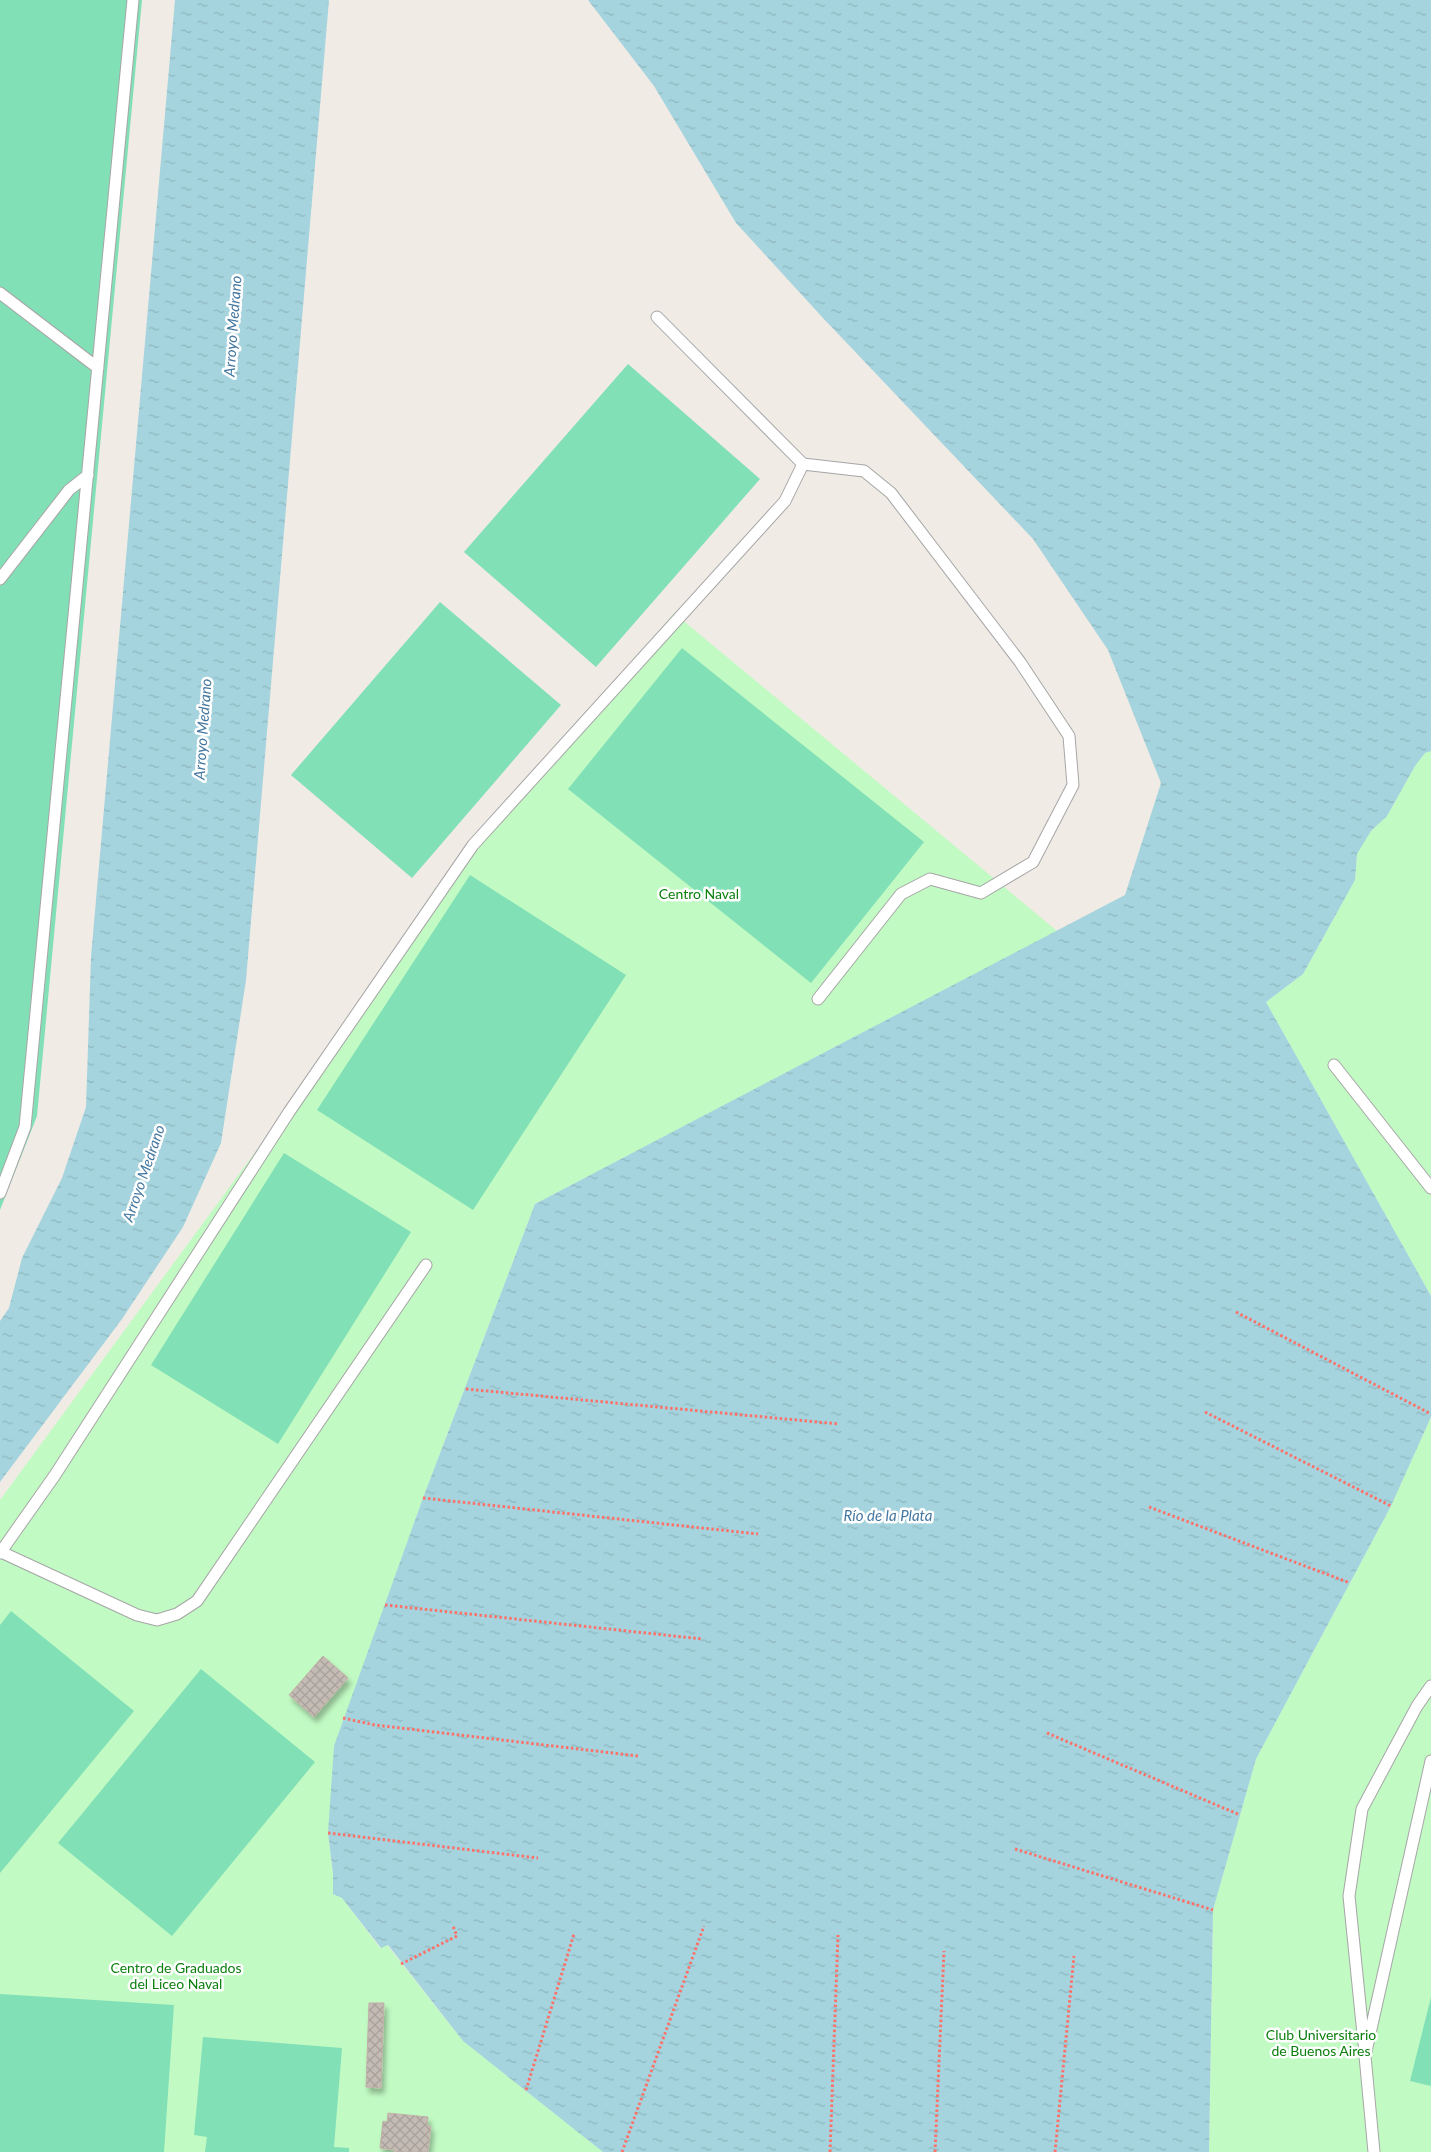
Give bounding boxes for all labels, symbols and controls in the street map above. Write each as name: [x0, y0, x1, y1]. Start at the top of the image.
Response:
water label: Arroyo Medrano: [219, 275, 245, 378]
water label: Arroyo Medrano: [189, 678, 215, 781]
park label: Centro Naval: [659, 885, 739, 902]
water label: Arroyo Medrano: [118, 1122, 168, 1225]
water label: Río de la Plata: [844, 1506, 933, 1524]
park label: Centro de Graduados del Liceo Naval: [111, 1959, 241, 1992]
park label: Club Universitario de Buenos Aires: [1266, 2026, 1376, 2059]

